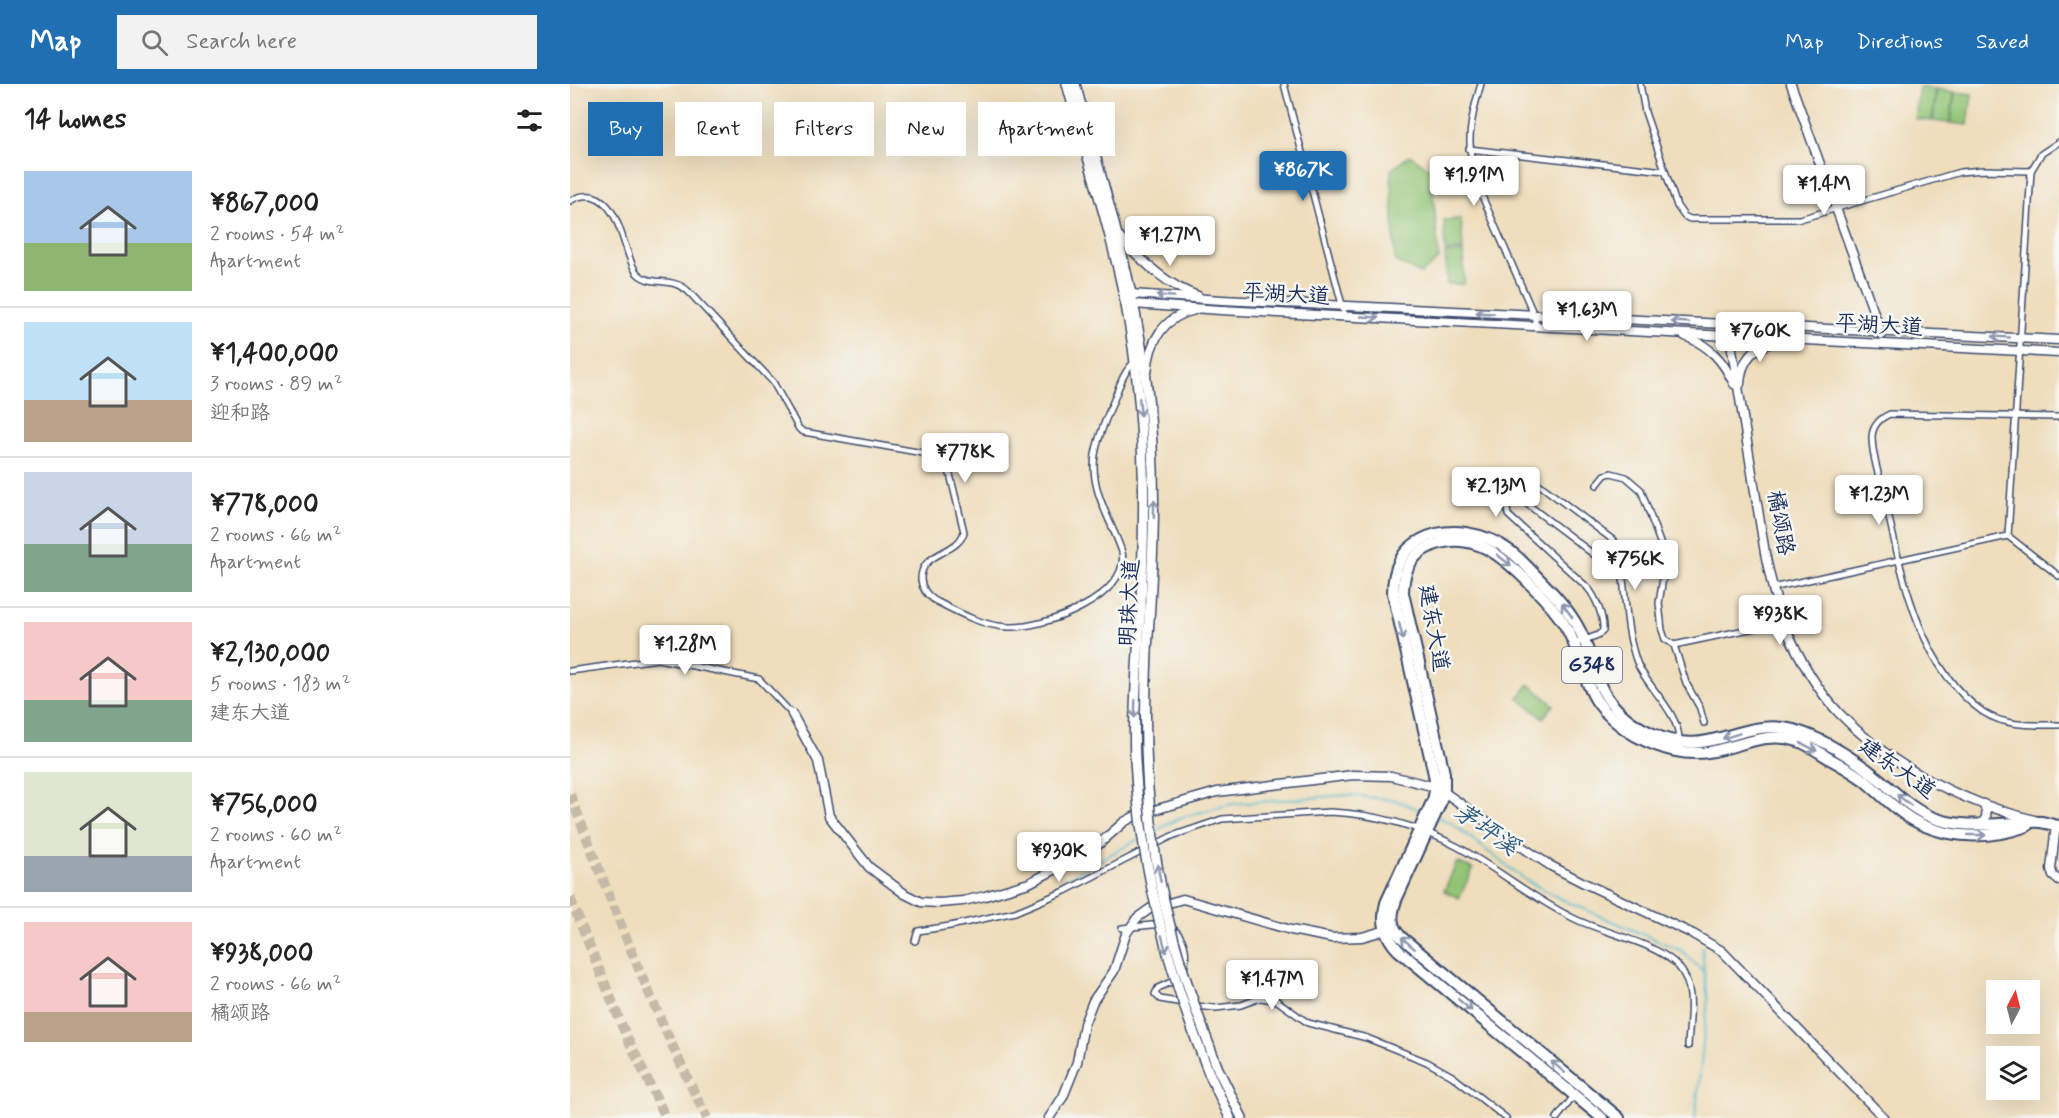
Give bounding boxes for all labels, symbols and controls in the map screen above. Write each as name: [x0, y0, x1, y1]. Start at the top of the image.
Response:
search box: [117, 15, 537, 69]
text: Map: [30, 24, 81, 61]
icon: search: [138, 26, 171, 59]
text: Search here: [186, 28, 297, 56]
text: Map: [1785, 28, 1824, 56]
text: Directions: [1857, 28, 1943, 56]
text: Saved: [1976, 28, 2029, 56]
chip: Buy: [588, 102, 663, 156]
chip: Rent: [675, 102, 762, 156]
chip: Filters: [774, 102, 874, 156]
chip: New: [886, 102, 966, 156]
chip: Apartment: [978, 102, 1115, 156]
text: 14 homes: [24, 103, 126, 137]
icon: filters: [513, 104, 546, 137]
pin: ¥867K: [1261, 151, 1345, 202]
pin: ¥1.91M: [1425, 156, 1523, 207]
text: ¥867K: [1273, 157, 1333, 184]
text: ¥1.91M: [1444, 162, 1504, 189]
pin: ¥1.4M: [1782, 165, 1866, 216]
text: ¥1.4M: [1797, 171, 1851, 198]
text: ¥867,000: [210, 187, 319, 221]
icon: home: [72, 195, 144, 267]
pin: ¥1.27M: [1121, 216, 1219, 267]
text: 2 rooms · 54 m²: [210, 221, 344, 248]
text: ¥1.27M: [1139, 222, 1201, 249]
text: Apartment: [210, 248, 301, 275]
street label: 平湖大道: [1241, 279, 1331, 311]
one-way arrow: [1155, 290, 1175, 301]
pin: ¥1.63M: [1538, 291, 1636, 342]
text: ¥1.63M: [1557, 297, 1617, 324]
one-way arrow: [1476, 307, 1496, 318]
street label: 平湖大道: [1834, 310, 1924, 342]
one-way arrow: [1360, 312, 1380, 323]
pin: ¥760K: [1718, 312, 1802, 363]
one-way arrow: [1670, 316, 1690, 327]
text: ¥760K: [1730, 318, 1790, 345]
one-way arrow: [1991, 332, 2011, 343]
text: ¥1,400,000: [210, 337, 339, 371]
icon: home: [72, 346, 144, 418]
text: 3 rooms · 89 m²: [210, 371, 343, 398]
one-way arrow: [1135, 396, 1146, 416]
text: 迎和路: [210, 400, 270, 427]
pin: ¥778K: [923, 433, 1007, 484]
text: ¥778K: [936, 439, 994, 466]
pin: ¥2.13M: [1447, 467, 1545, 518]
text: ¥2.13M: [1466, 473, 1526, 500]
pin: ¥1.23M: [1830, 475, 1928, 526]
text: ¥1.23M: [1849, 481, 1909, 508]
text: ¥778,000: [210, 488, 319, 522]
street label: 橘颂路: [1760, 488, 1800, 558]
icon: home: [72, 496, 144, 568]
one-way arrow: [1148, 500, 1160, 520]
text: 2 rooms · 66 m²: [210, 522, 341, 549]
pin: ¥756K: [1593, 540, 1677, 591]
text: ¥756K: [1606, 546, 1664, 573]
text: Apartment: [210, 549, 301, 576]
one-way arrow: [1496, 553, 1512, 566]
street label: 明珠大道: [1114, 558, 1146, 648]
street label: 建东大道: [1412, 582, 1454, 674]
pin: ¥938K: [1738, 595, 1822, 646]
text: ¥938K: [1753, 601, 1807, 628]
one-way arrow: [1561, 602, 1574, 618]
one-way arrow: [1396, 621, 1407, 640]
pin: ¥1.28M: [636, 625, 734, 676]
text: ¥1.28M: [654, 631, 716, 658]
text: ¥2,130,000: [210, 637, 330, 671]
icon: home: [72, 646, 144, 718]
road number: G348: [1562, 647, 1622, 683]
text: 5 rooms · 183 m²: [210, 671, 350, 698]
one-way arrow: [1129, 699, 1141, 719]
text: 建东大道: [210, 700, 290, 727]
one-way arrow: [1722, 731, 1741, 742]
street label: 建东大道: [1853, 732, 1941, 806]
one-way arrow: [1799, 742, 1817, 753]
text: ¥756,000: [210, 788, 318, 822]
one-way arrow: [1896, 793, 1912, 806]
icon: home: [72, 796, 144, 868]
water label: 茅坪溪: [1448, 797, 1526, 864]
text: 2 rooms · 60 m²: [210, 822, 342, 849]
one-way arrow: [1967, 829, 1987, 841]
pin: ¥930K: [1017, 832, 1101, 883]
text: ¥930K: [1031, 838, 1087, 865]
text: Apartment: [210, 849, 301, 876]
one-way arrow: [1153, 864, 1164, 883]
one-way arrow: [1159, 934, 1171, 953]
one-way arrow: [1400, 936, 1416, 949]
text: ¥938,000: [210, 937, 313, 971]
icon: home: [72, 946, 144, 1018]
pin: ¥1.47M: [1223, 960, 1321, 1011]
text: ¥1.47M: [1240, 966, 1304, 993]
text: 2 rooms · 66 m²: [210, 971, 341, 998]
north arrow: [1986, 980, 2040, 1034]
map controls: [1986, 980, 2040, 1100]
one-way arrow: [1457, 998, 1473, 1011]
text: 橘颂路: [210, 1000, 270, 1027]
button: layers: [1986, 1046, 2040, 1100]
one-way arrow: [1550, 1061, 1566, 1074]

